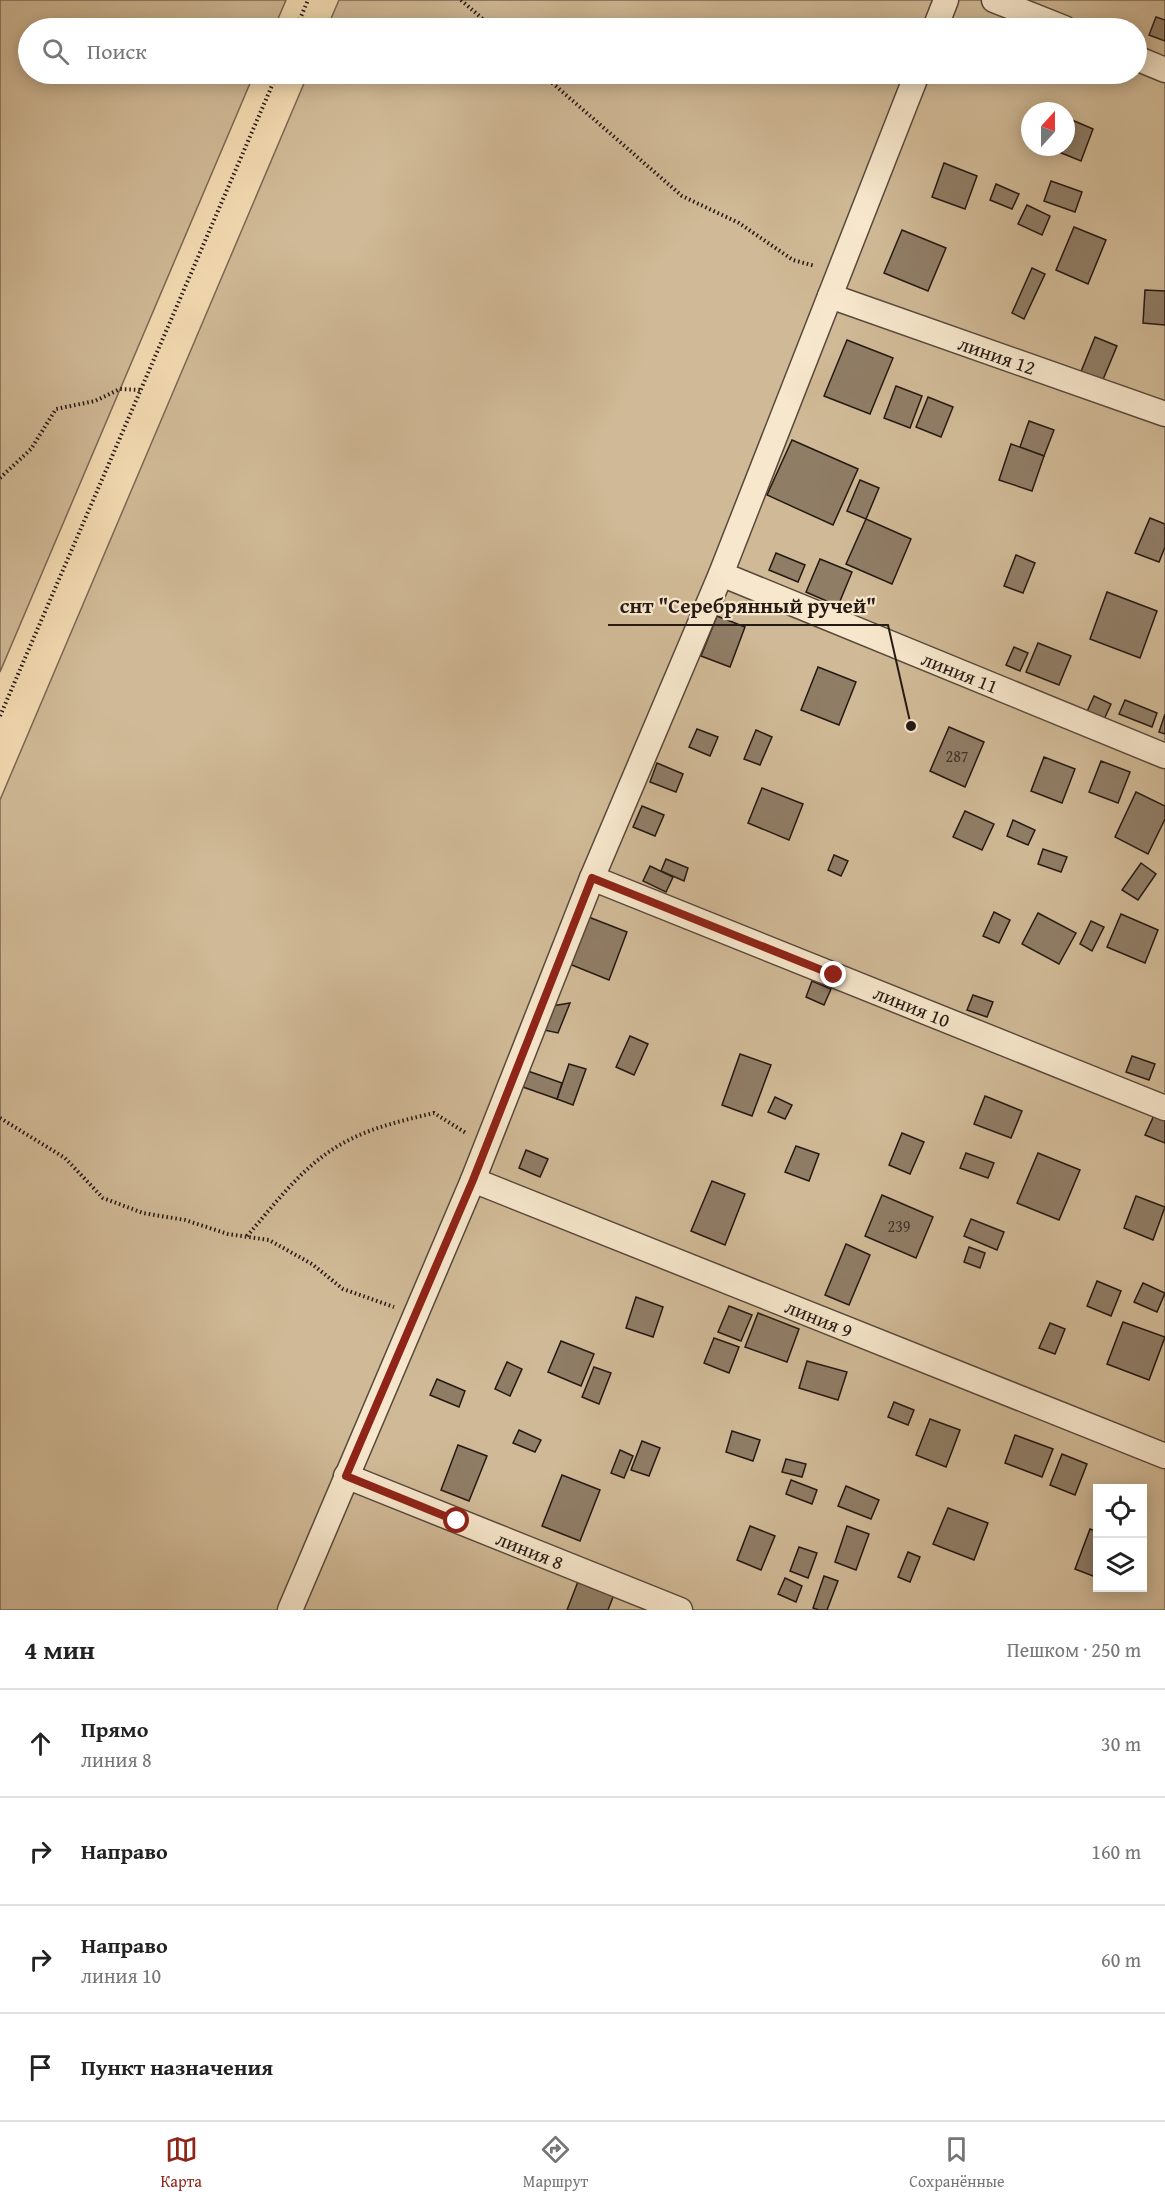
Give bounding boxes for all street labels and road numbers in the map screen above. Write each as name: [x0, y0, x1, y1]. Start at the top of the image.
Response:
street label: линия 12: [954, 328, 1040, 382]
street label: линия 11: [917, 644, 1003, 700]
street label: линия 10: [869, 978, 955, 1034]
street label: линия 9: [781, 1291, 857, 1345]
street label: линия 8: [492, 1523, 568, 1577]

